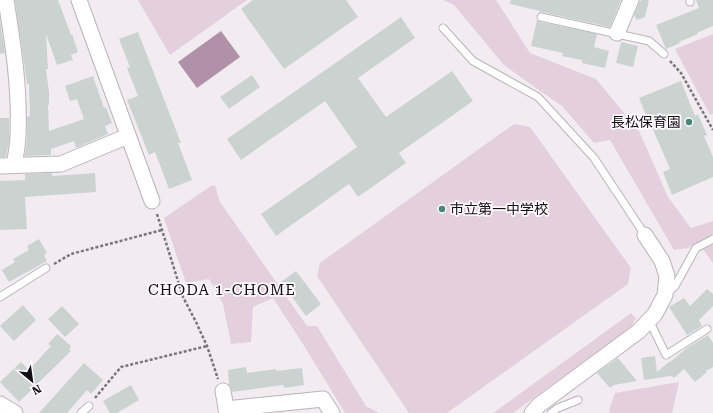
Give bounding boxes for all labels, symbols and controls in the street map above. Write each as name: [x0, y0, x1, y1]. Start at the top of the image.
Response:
place label: 長松保育園: [611, 114, 681, 130]
marker: 長松保育園: [684, 117, 694, 127]
place label: 市立第一中学校: [450, 201, 548, 217]
marker: 市立第一中学校: [437, 204, 447, 214]
district label: CHODA 1-CHOME: [148, 281, 296, 299]
north arrow: [12, 361, 52, 401]
text: N: [29, 382, 43, 397]

